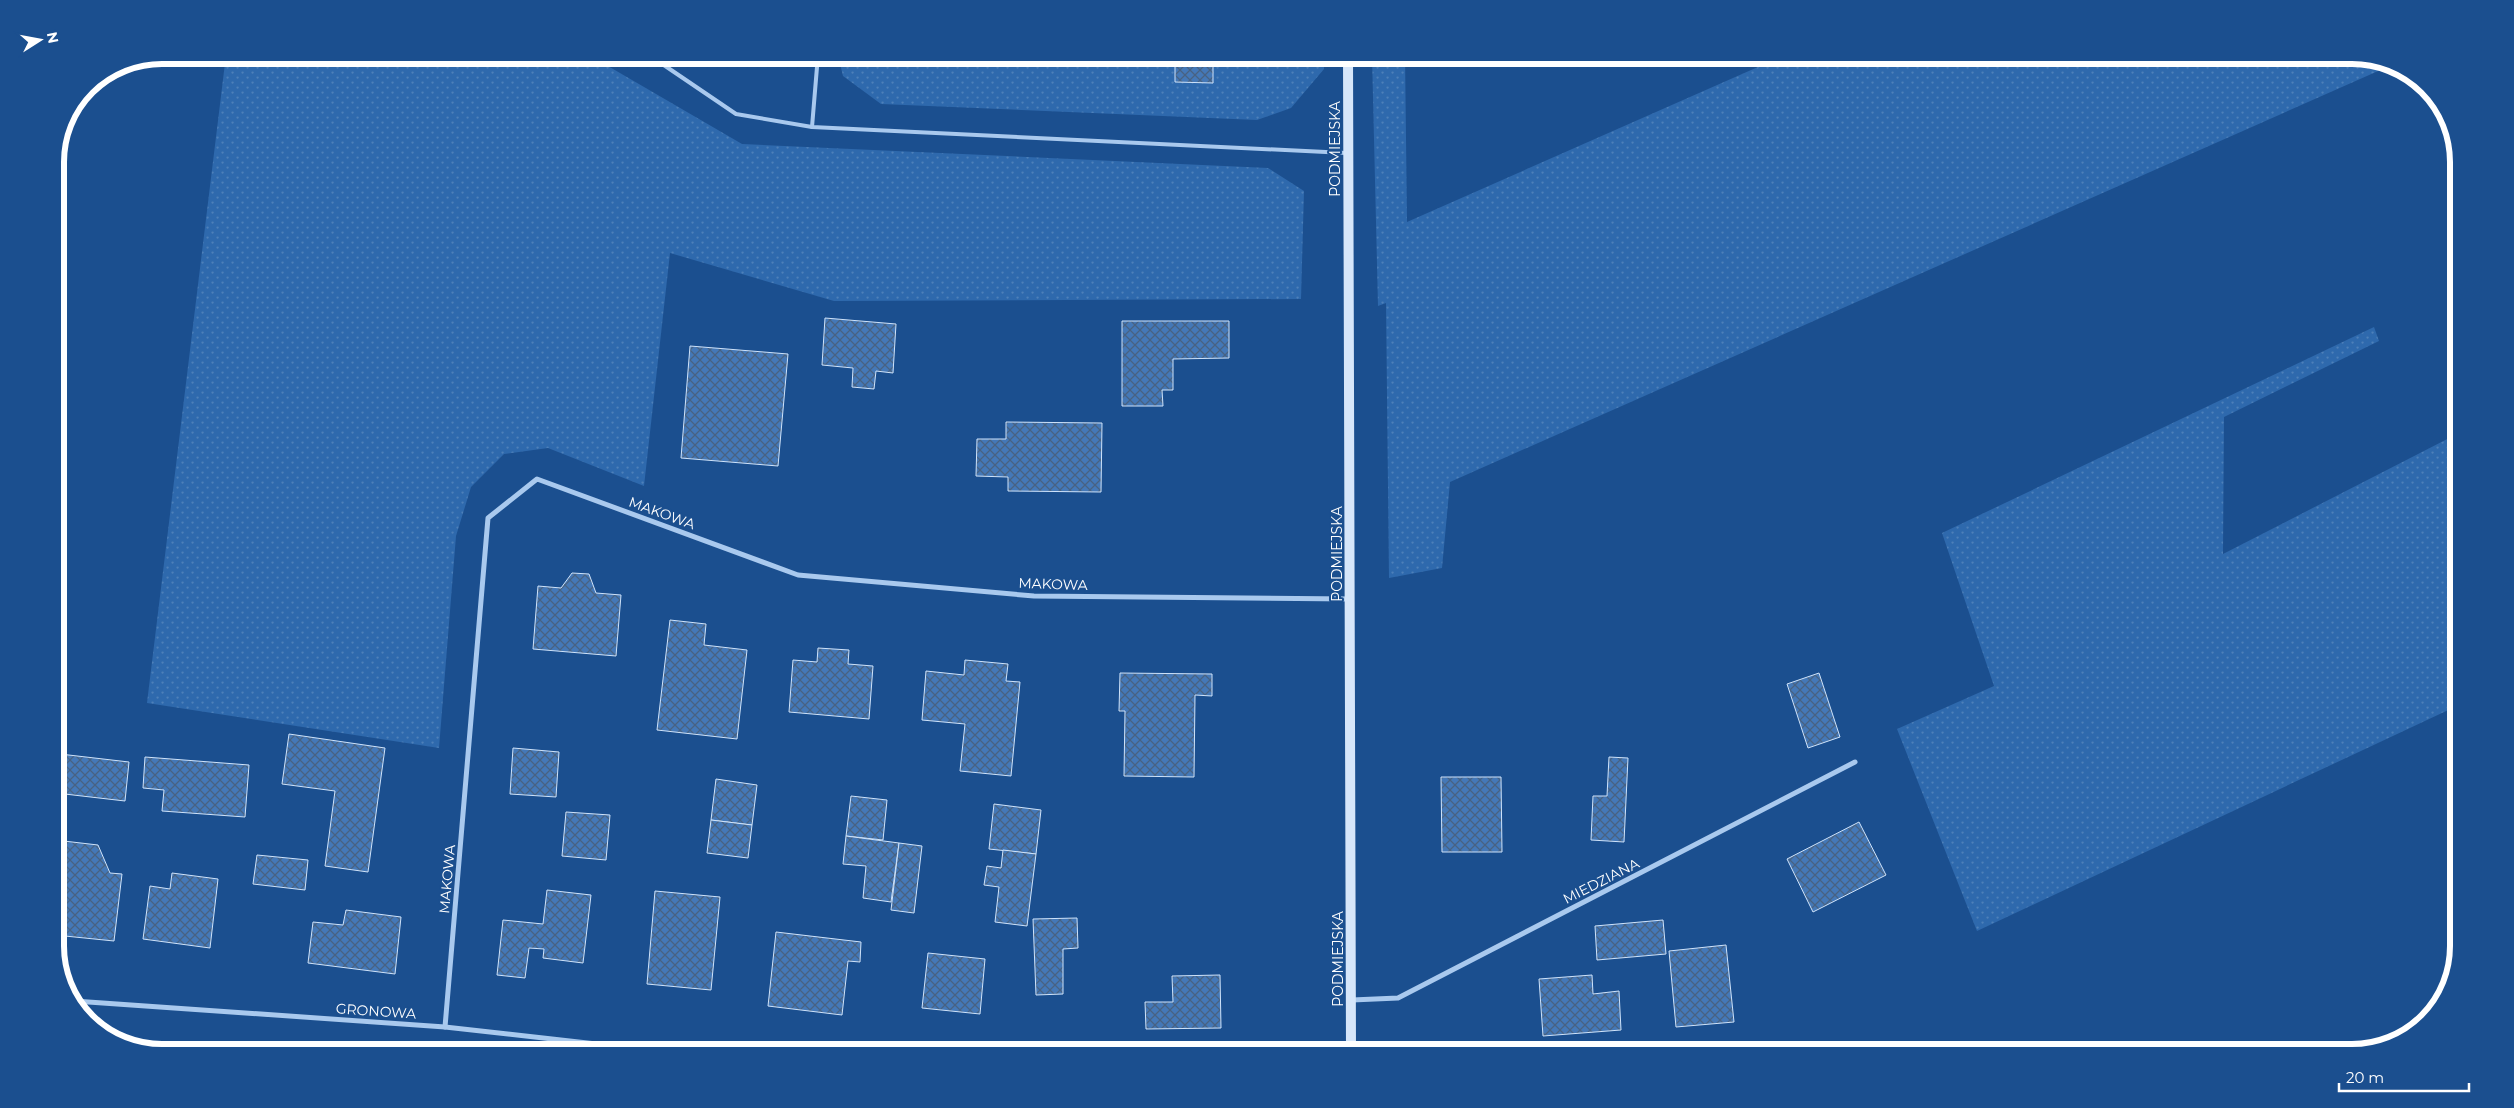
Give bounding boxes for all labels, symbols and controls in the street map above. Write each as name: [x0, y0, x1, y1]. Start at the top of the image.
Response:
north arrow: [15, 15, 65, 65]
text: N: [43, 30, 63, 45]
street label: PODMIEJSKA: [1326, 100, 1344, 197]
street label: MAKOWA: [626, 493, 699, 534]
street label: PODMIEJSKA: [1328, 505, 1346, 602]
street label: MAKOWA: [1018, 574, 1089, 594]
street label: MAKOWA: [435, 843, 459, 914]
street label: MIEDZIANA: [1560, 854, 1643, 908]
street label: PODMIEJSKA: [1329, 910, 1347, 1007]
street label: GRONOWA: [335, 999, 418, 1023]
scale bar: [2339, 1060, 2469, 1092]
text: 20 m: [2346, 1068, 2384, 1087]

